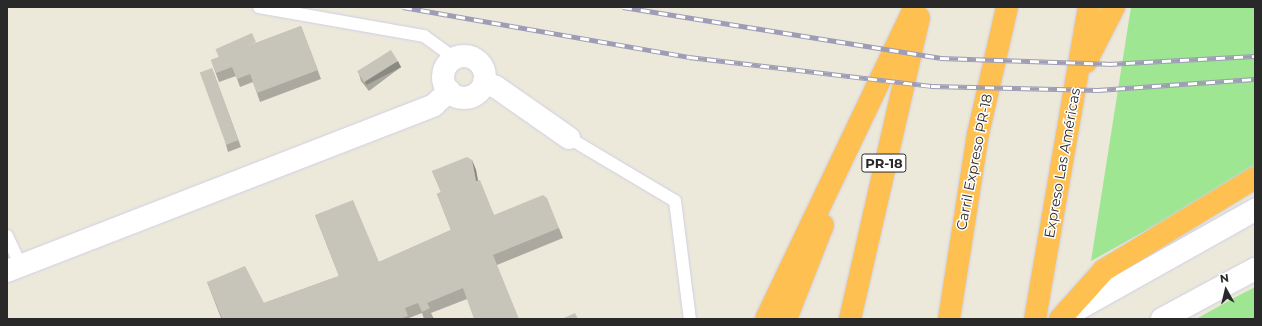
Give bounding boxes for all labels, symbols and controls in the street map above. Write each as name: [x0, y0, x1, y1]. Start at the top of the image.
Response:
street label: Expreso Las Américas: [1041, 87, 1083, 239]
street label: Carril Expreso PR-18: [953, 92, 995, 232]
road number: PR-18: [861, 152, 907, 174]
north arrow: [1206, 270, 1246, 310]
text: N: [1219, 271, 1230, 286]

